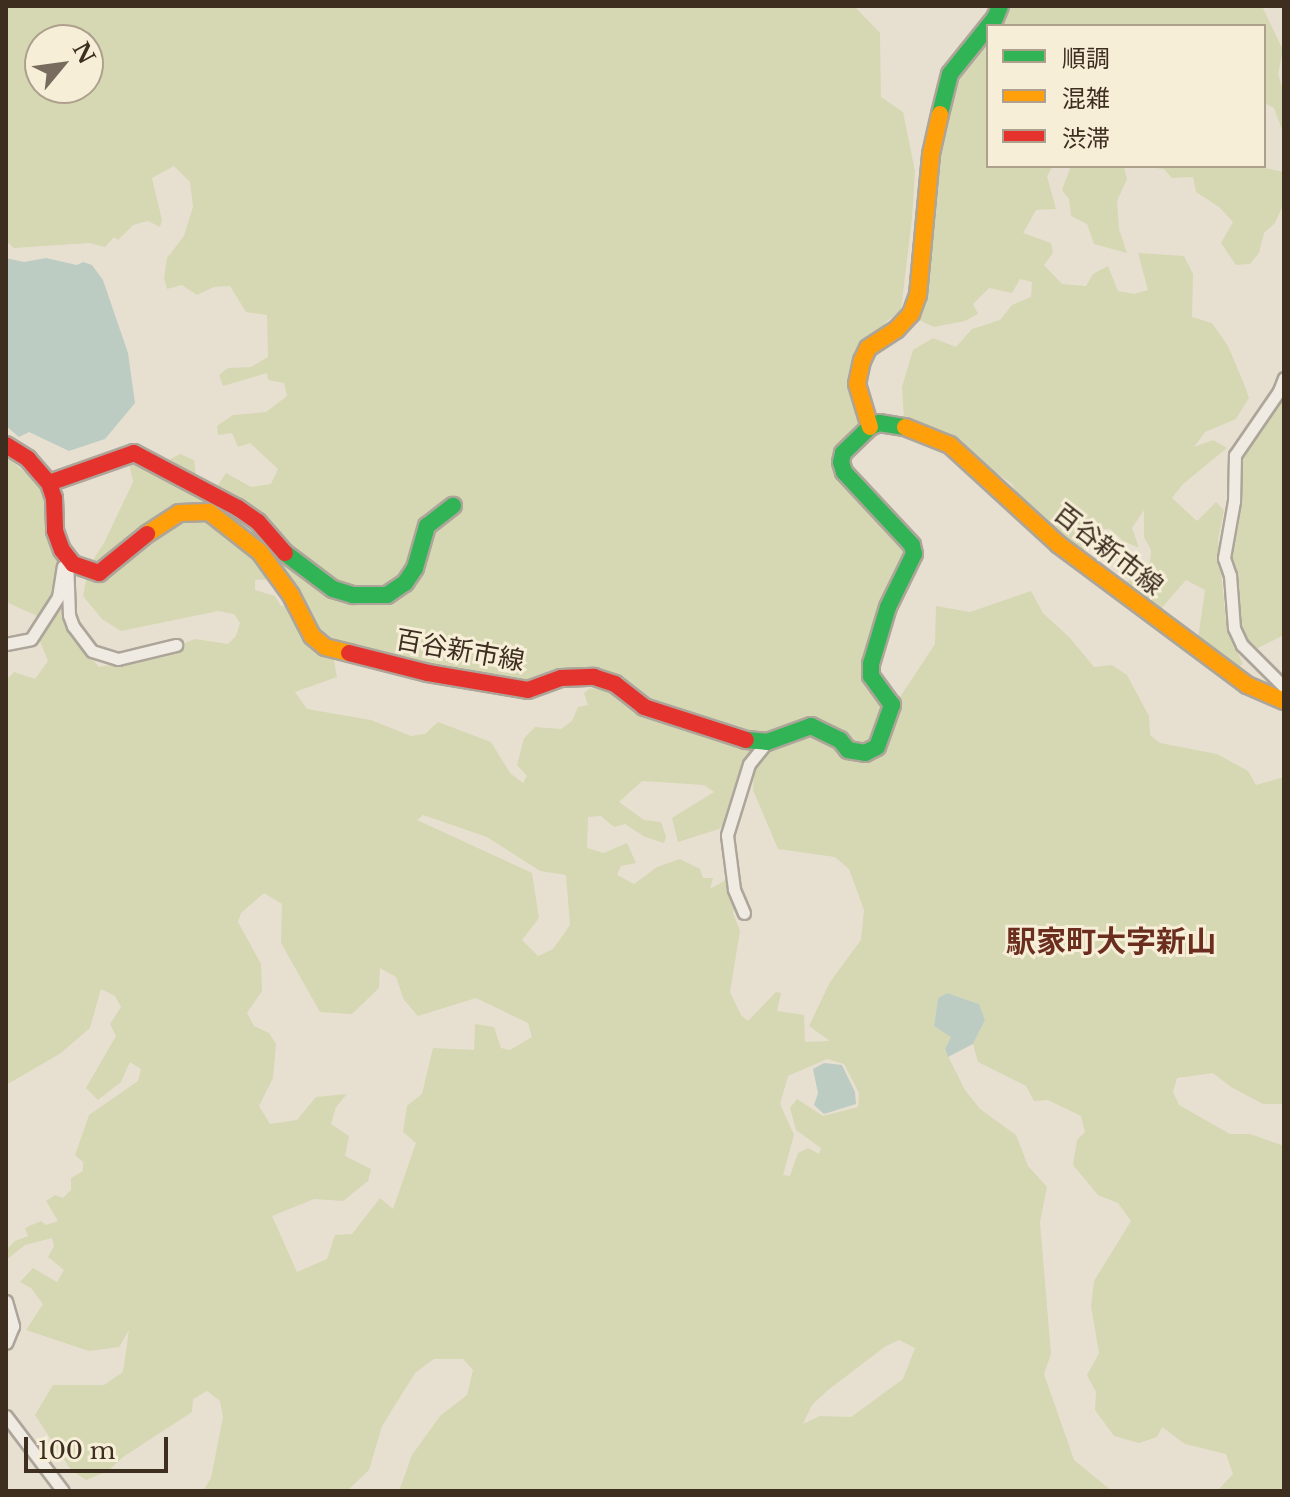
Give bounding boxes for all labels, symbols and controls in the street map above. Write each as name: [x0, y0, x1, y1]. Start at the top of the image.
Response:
north arrow: [24, 24, 104, 104]
legend: [986, 24, 1266, 168]
text: N: [67, 38, 101, 69]
text: 順調: [1062, 44, 1110, 73]
text: 混雑: [1062, 84, 1110, 113]
text: 渋滞: [1062, 124, 1110, 153]
street label: 百谷新市線: [1047, 498, 1169, 602]
street label: 百谷新市線: [393, 624, 527, 678]
district label: 駅家町大字新山: [1006, 924, 1216, 960]
scale bar: [28, 1421, 172, 1471]
text: 100 m: [38, 1436, 116, 1465]

